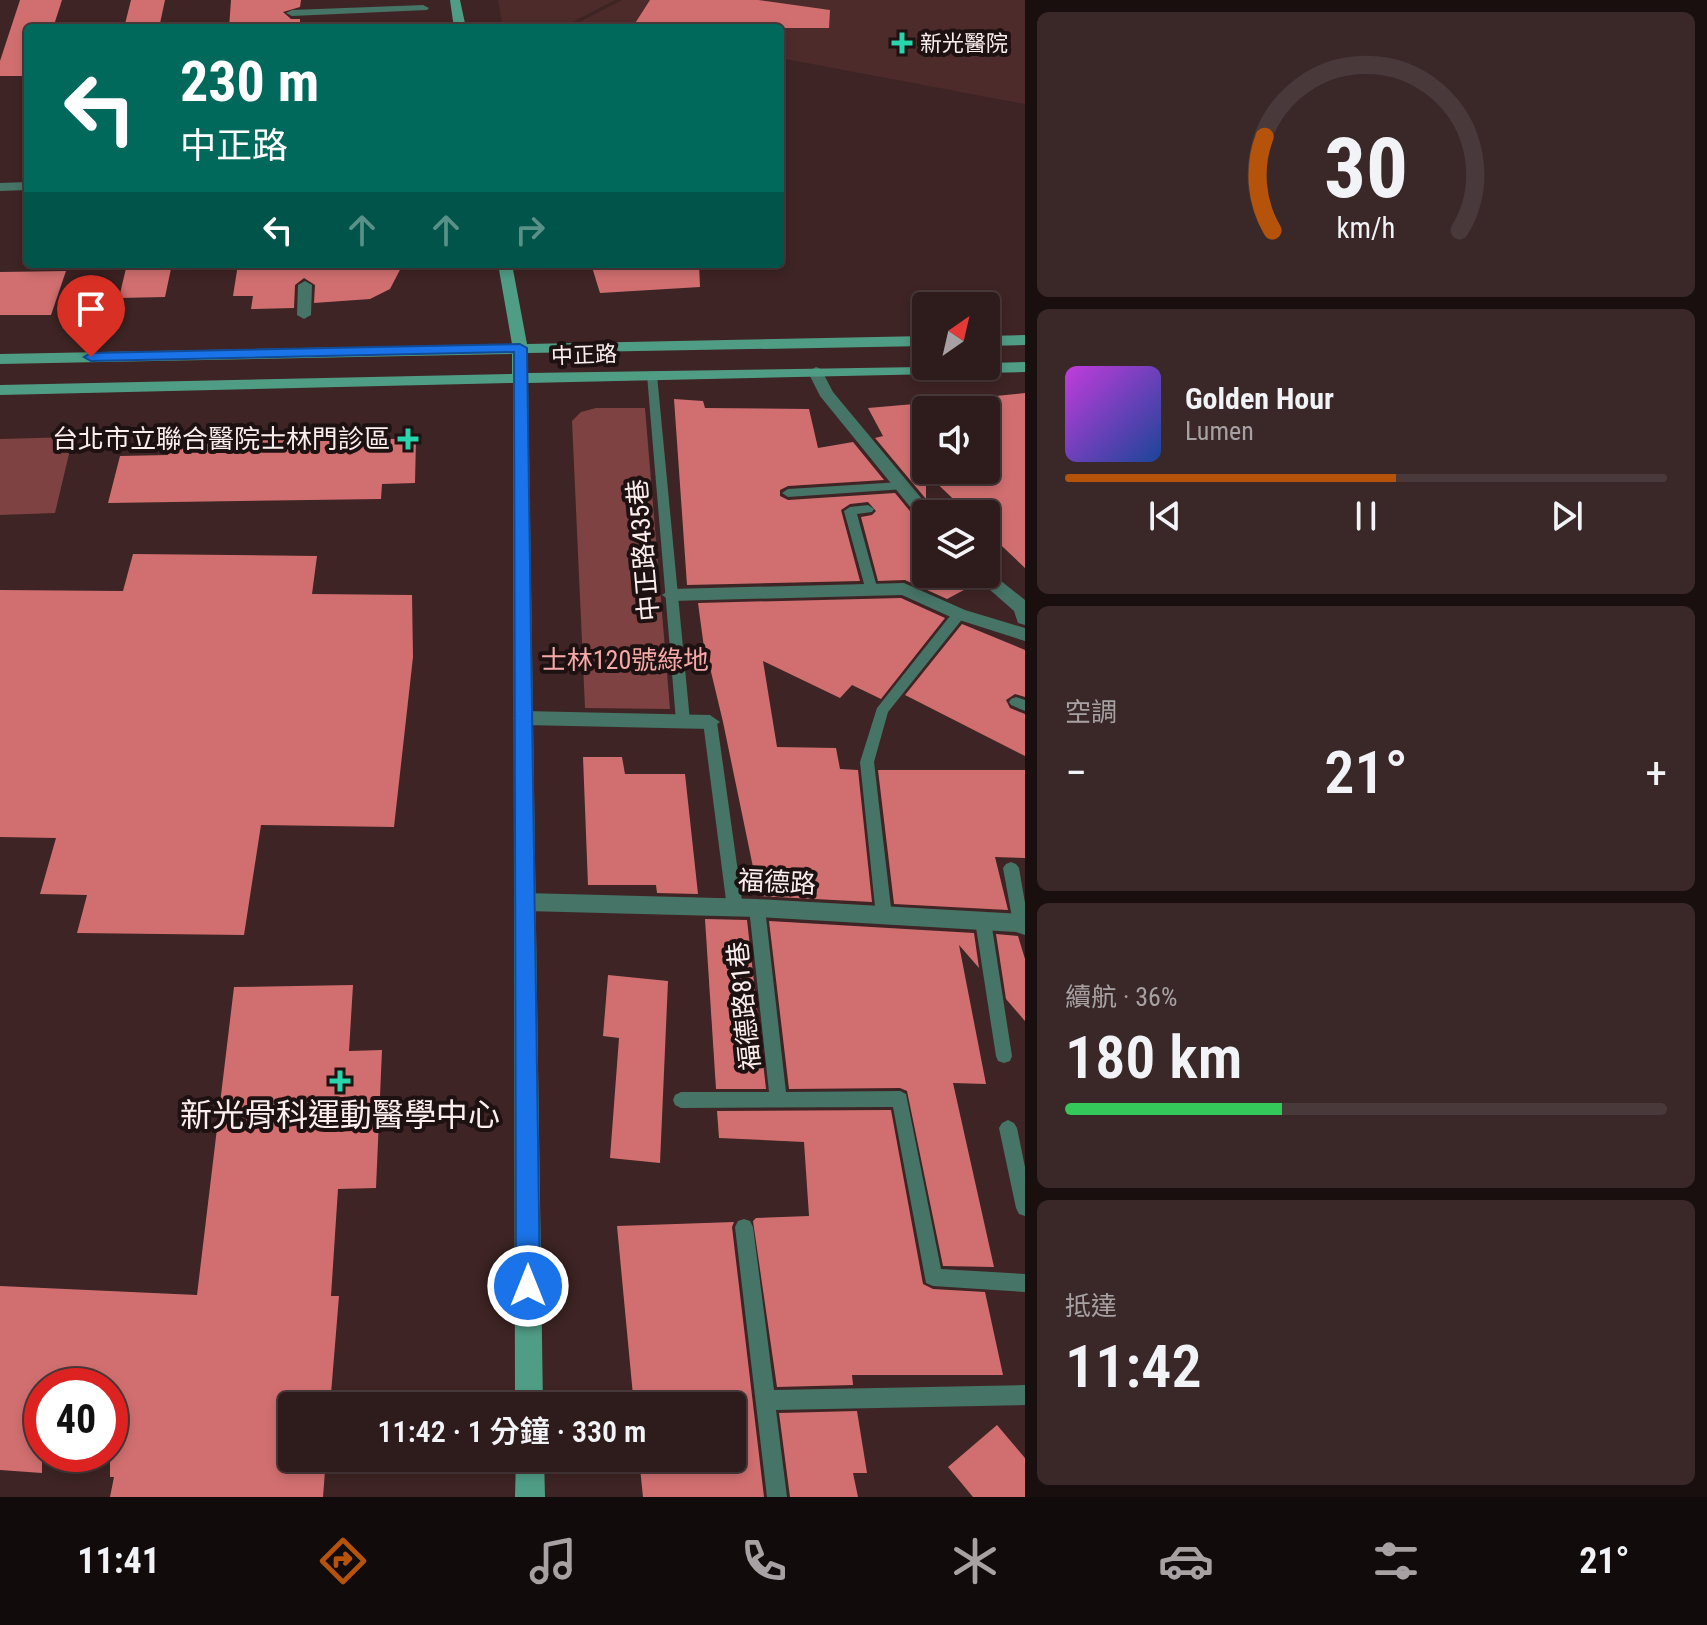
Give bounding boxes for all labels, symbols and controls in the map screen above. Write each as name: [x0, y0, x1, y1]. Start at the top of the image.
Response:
place label: 新光醫院: [920, 31, 1008, 56]
marker: 新光醫院: [891, 32, 913, 54]
text: 230 m: [180, 49, 319, 115]
icon: left: [48, 56, 152, 160]
text: 30: [1324, 119, 1408, 216]
text: 中正路: [180, 125, 288, 167]
icon: left: [256, 208, 300, 252]
icon: ahead: [340, 208, 384, 252]
icon: ahead: [424, 208, 468, 252]
icon: right: [508, 208, 552, 252]
text: km/h: [1337, 211, 1395, 245]
pin: [57, 275, 125, 357]
icon: arrive: [69, 287, 113, 331]
north arrow: [912, 292, 1000, 380]
map controls: [912, 292, 1000, 588]
street label: 中正路: [551, 341, 617, 369]
text: Golden Hour: [1185, 381, 1334, 416]
button: sound: [912, 396, 1000, 484]
text: Lumen: [1185, 416, 1254, 446]
place label: 台北市立聯合醫院士林門診區: [52, 424, 390, 454]
marker: 台北市立聯合醫院士林門診區: [397, 428, 419, 450]
street label: 中正路435巷: [622, 478, 664, 622]
icon: previous: [1143, 494, 1187, 538]
icon: pause: [1344, 494, 1388, 538]
icon: next: [1545, 494, 1589, 538]
button: layers: [912, 500, 1000, 588]
park label: 士林120號綠地: [541, 645, 709, 675]
text: 空調: [1065, 697, 1117, 727]
text: 21°: [1324, 737, 1408, 808]
text: −: [1065, 747, 1087, 799]
text: +: [1645, 747, 1667, 799]
street label: 福德路: [737, 865, 817, 899]
street label: 福德路81巷: [722, 940, 766, 1072]
text: 續航 · 36%: [1065, 982, 1177, 1012]
text: 180 km: [1065, 1022, 1242, 1093]
marker: 新光骨科運動醫學中心: [329, 1070, 351, 1092]
place label: 新光骨科運動醫學中心: [180, 1096, 500, 1134]
position arrow: [486, 1244, 570, 1328]
text: 抵達: [1065, 1291, 1117, 1321]
text: 11:42: [1065, 1331, 1202, 1402]
speed limit sign: 40: [24, 1368, 128, 1472]
text: 11:42 · 1 分鐘 · 330 m: [378, 1414, 646, 1449]
icon: directions: [315, 1533, 371, 1589]
icon: music: [525, 1533, 581, 1589]
icon: phone: [736, 1533, 792, 1589]
icon: climate: [947, 1533, 1003, 1589]
icon: car: [1158, 1533, 1214, 1589]
icon: filters: [1368, 1533, 1424, 1589]
text: 11:41: [77, 1540, 160, 1582]
text: 21°: [1579, 1540, 1630, 1582]

